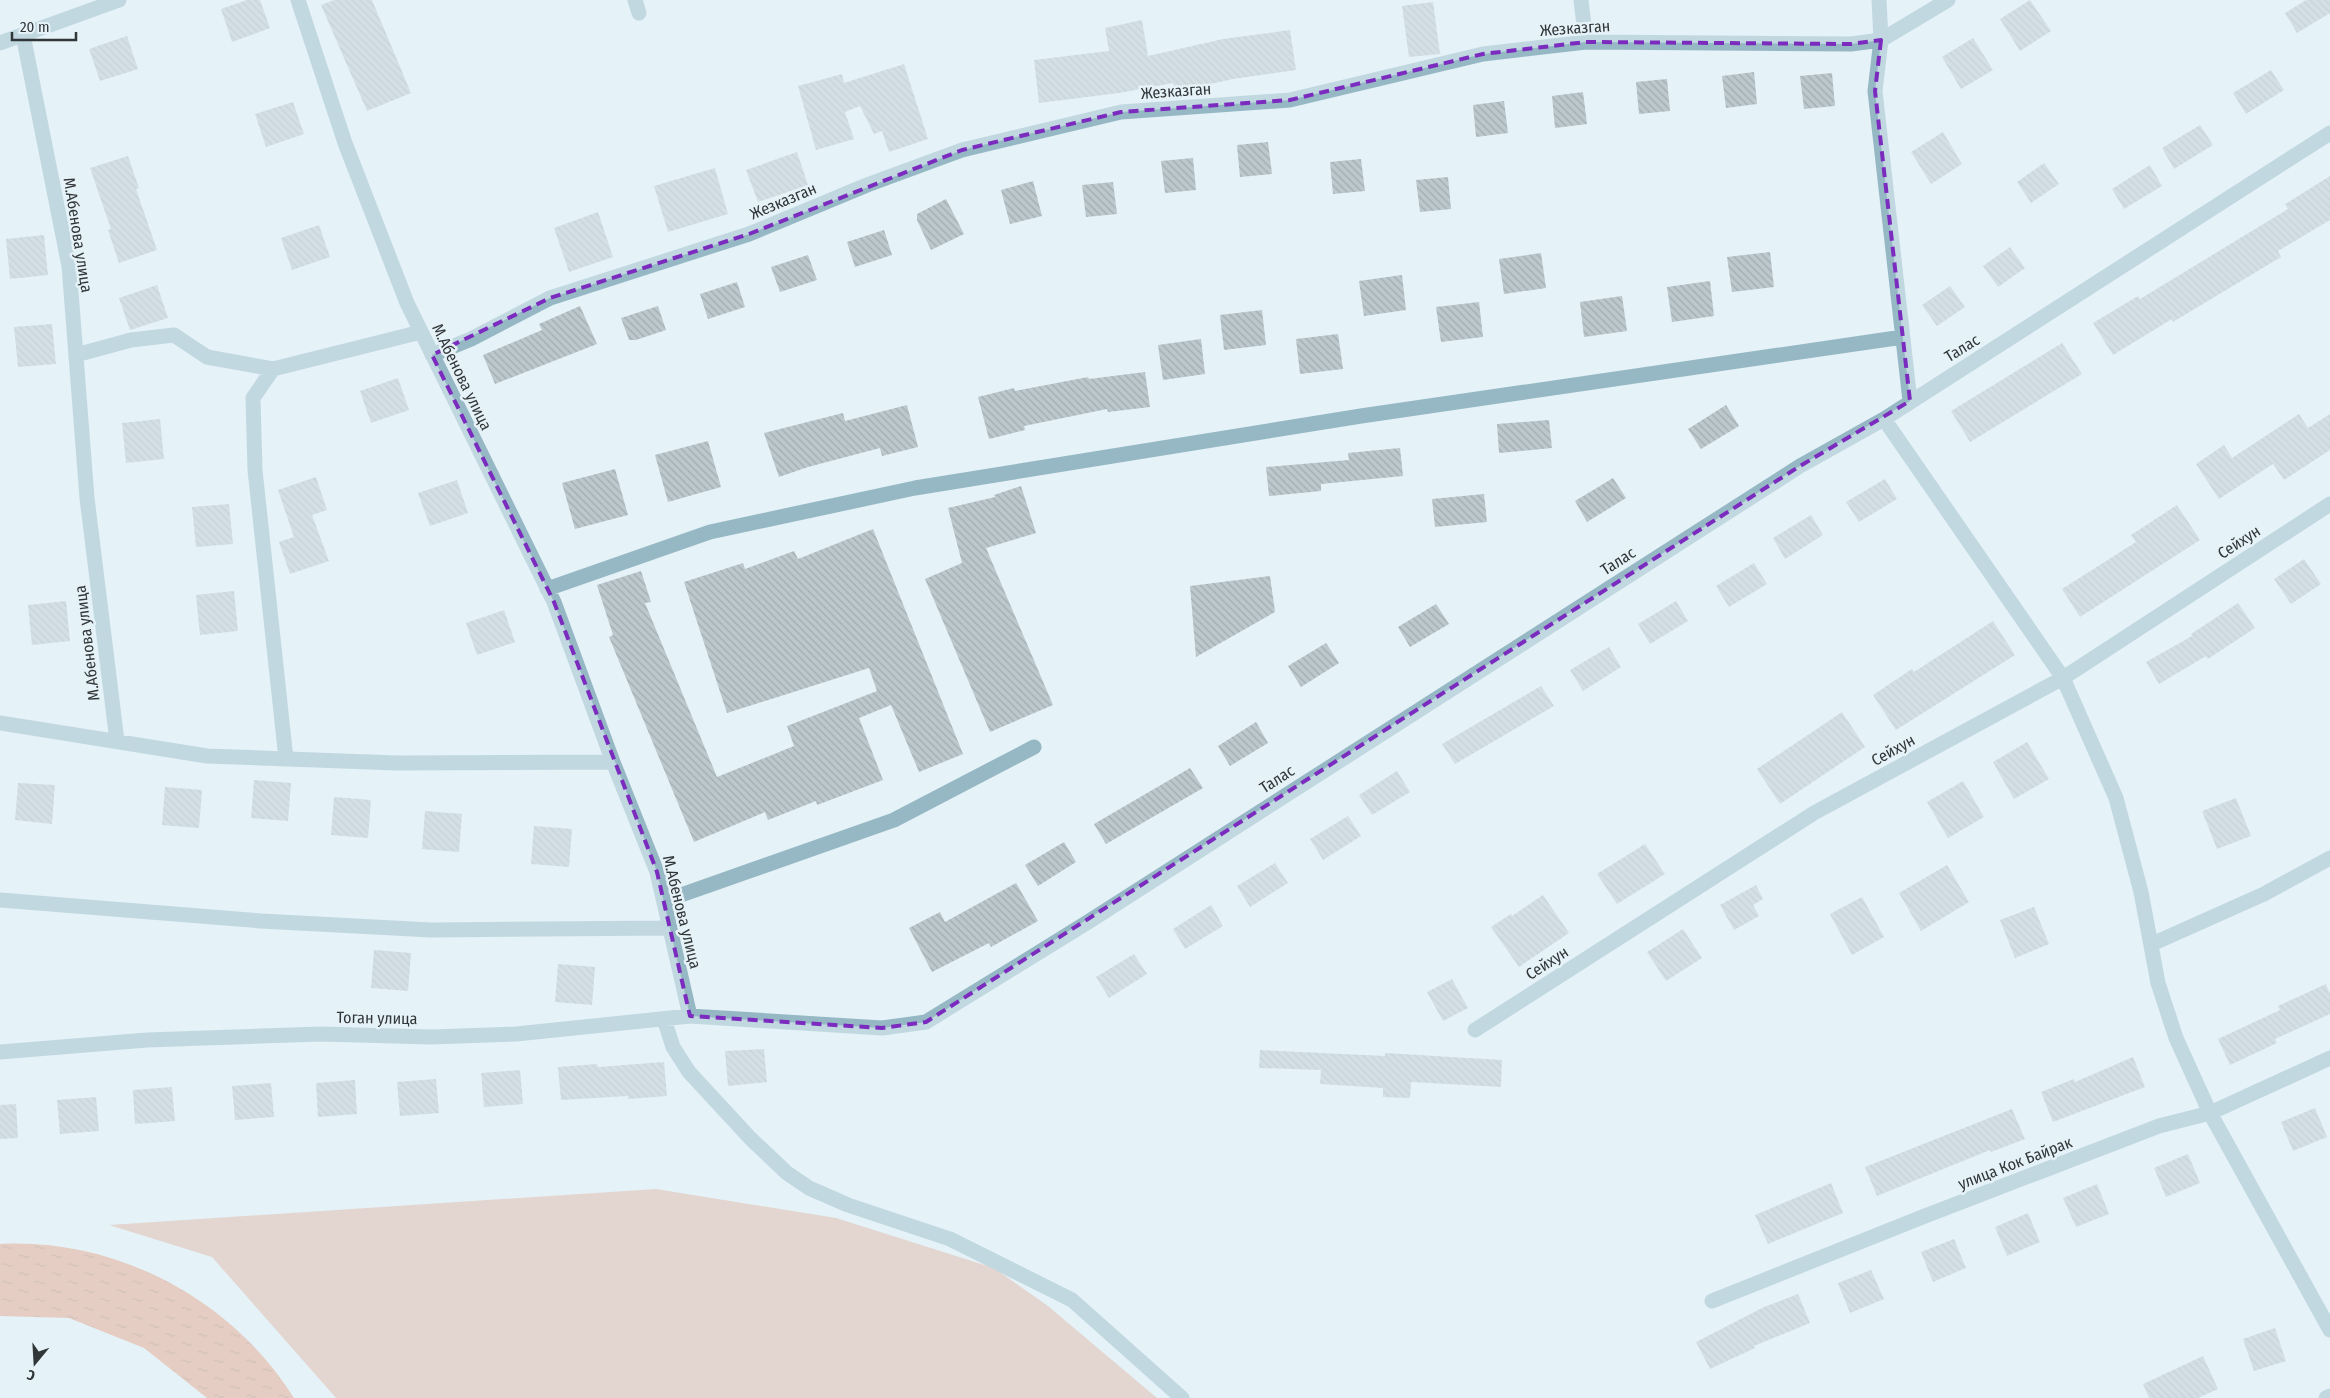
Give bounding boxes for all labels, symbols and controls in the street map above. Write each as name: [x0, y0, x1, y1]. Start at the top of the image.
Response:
scale bar: [12, 10, 76, 42]
street label: Жезказган: [1539, 16, 1611, 40]
text: 20 m: [20, 18, 50, 36]
street label: Жезказган: [1140, 79, 1212, 103]
street label: М.Абенова улица: [60, 176, 96, 294]
street label: Жезказган: [747, 178, 819, 224]
street label: М.Абенова улица: [428, 321, 496, 433]
street label: Талас: [1941, 330, 1983, 366]
street label: Сейхун: [2214, 521, 2264, 563]
street label: Талас: [1597, 543, 1639, 579]
street label: М.Абенова улица: [70, 584, 103, 702]
street label: Сейхун: [1868, 730, 1918, 770]
street label: Талас: [1256, 761, 1298, 797]
street label: М.Абенова улица: [659, 853, 705, 971]
street label: Сейхун: [1522, 942, 1572, 984]
street label: Тоган улица: [336, 1008, 418, 1028]
street label: улица Кок Байрак: [1955, 1132, 2075, 1193]
north arrow: [10, 1338, 60, 1388]
text: С: [24, 1365, 37, 1384]

